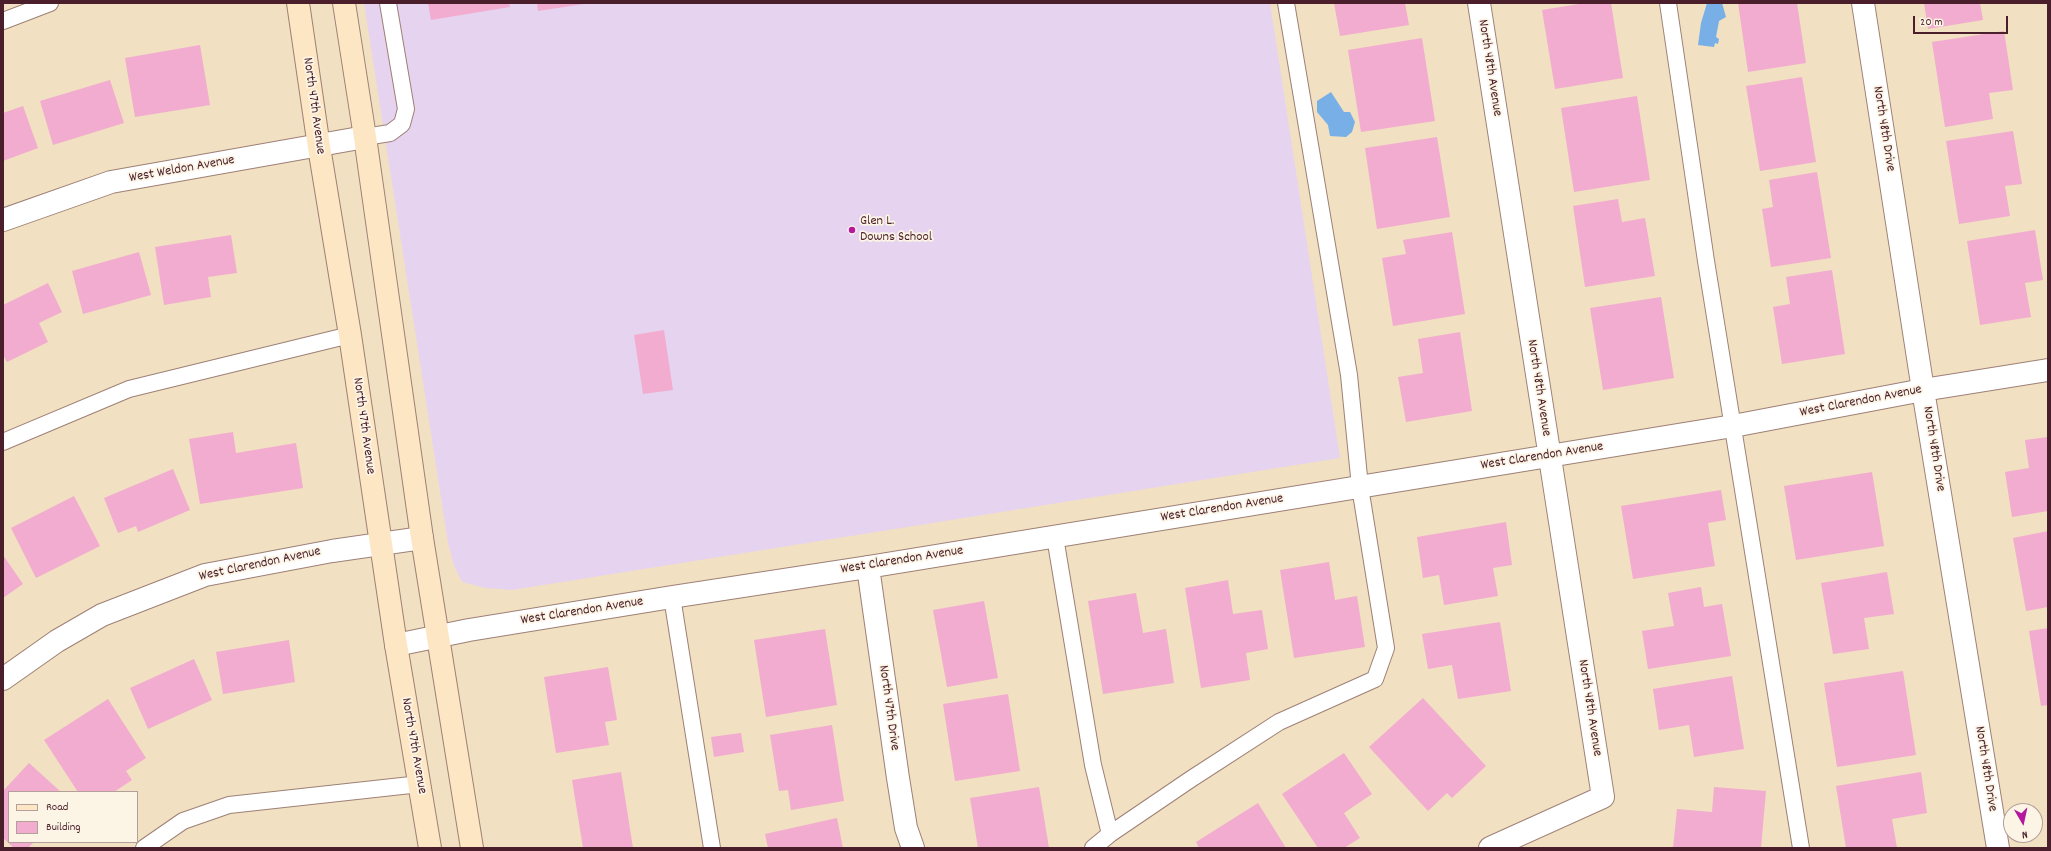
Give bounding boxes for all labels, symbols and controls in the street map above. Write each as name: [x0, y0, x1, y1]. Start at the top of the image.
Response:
scale bar: [1915, 8, 2010, 34]
text: 20 m: [1920, 14, 1943, 31]
street label: North 48th Avenue: [1473, 18, 1505, 118]
street label: North 47th Avenue: [298, 57, 328, 155]
street label: North 48th Drive: [1868, 85, 1898, 173]
street label: West Weldon Avenue: [128, 152, 236, 188]
place label: Glen L. Downs School: [860, 214, 932, 246]
marker: Glen L. Downs School: [847, 225, 857, 235]
street label: North 48th Avenue: [1522, 338, 1554, 438]
street label: North 47th Avenue: [348, 377, 378, 475]
street label: West Clarendon Avenue: [1799, 382, 1923, 422]
street label: North 48th Drive: [1918, 405, 1948, 493]
street label: West Clarendon Avenue: [1480, 439, 1604, 475]
street label: West Clarendon Avenue: [1160, 491, 1284, 527]
street label: West Clarendon Avenue: [840, 543, 964, 579]
street label: West Clarendon Avenue: [198, 544, 322, 586]
street label: West Clarendon Avenue: [520, 594, 644, 630]
street label: North 48th Avenue: [1573, 658, 1605, 758]
street label: North 47th Drive: [874, 664, 902, 752]
street label: North 47th Avenue: [396, 697, 430, 795]
street label: North 48th Drive: [1970, 725, 2000, 813]
legend: [8, 791, 138, 843]
text: Road: [46, 799, 68, 816]
north arrow: [2003, 803, 2043, 843]
text: Building: [46, 819, 81, 836]
text: N: [2021, 826, 2029, 842]

